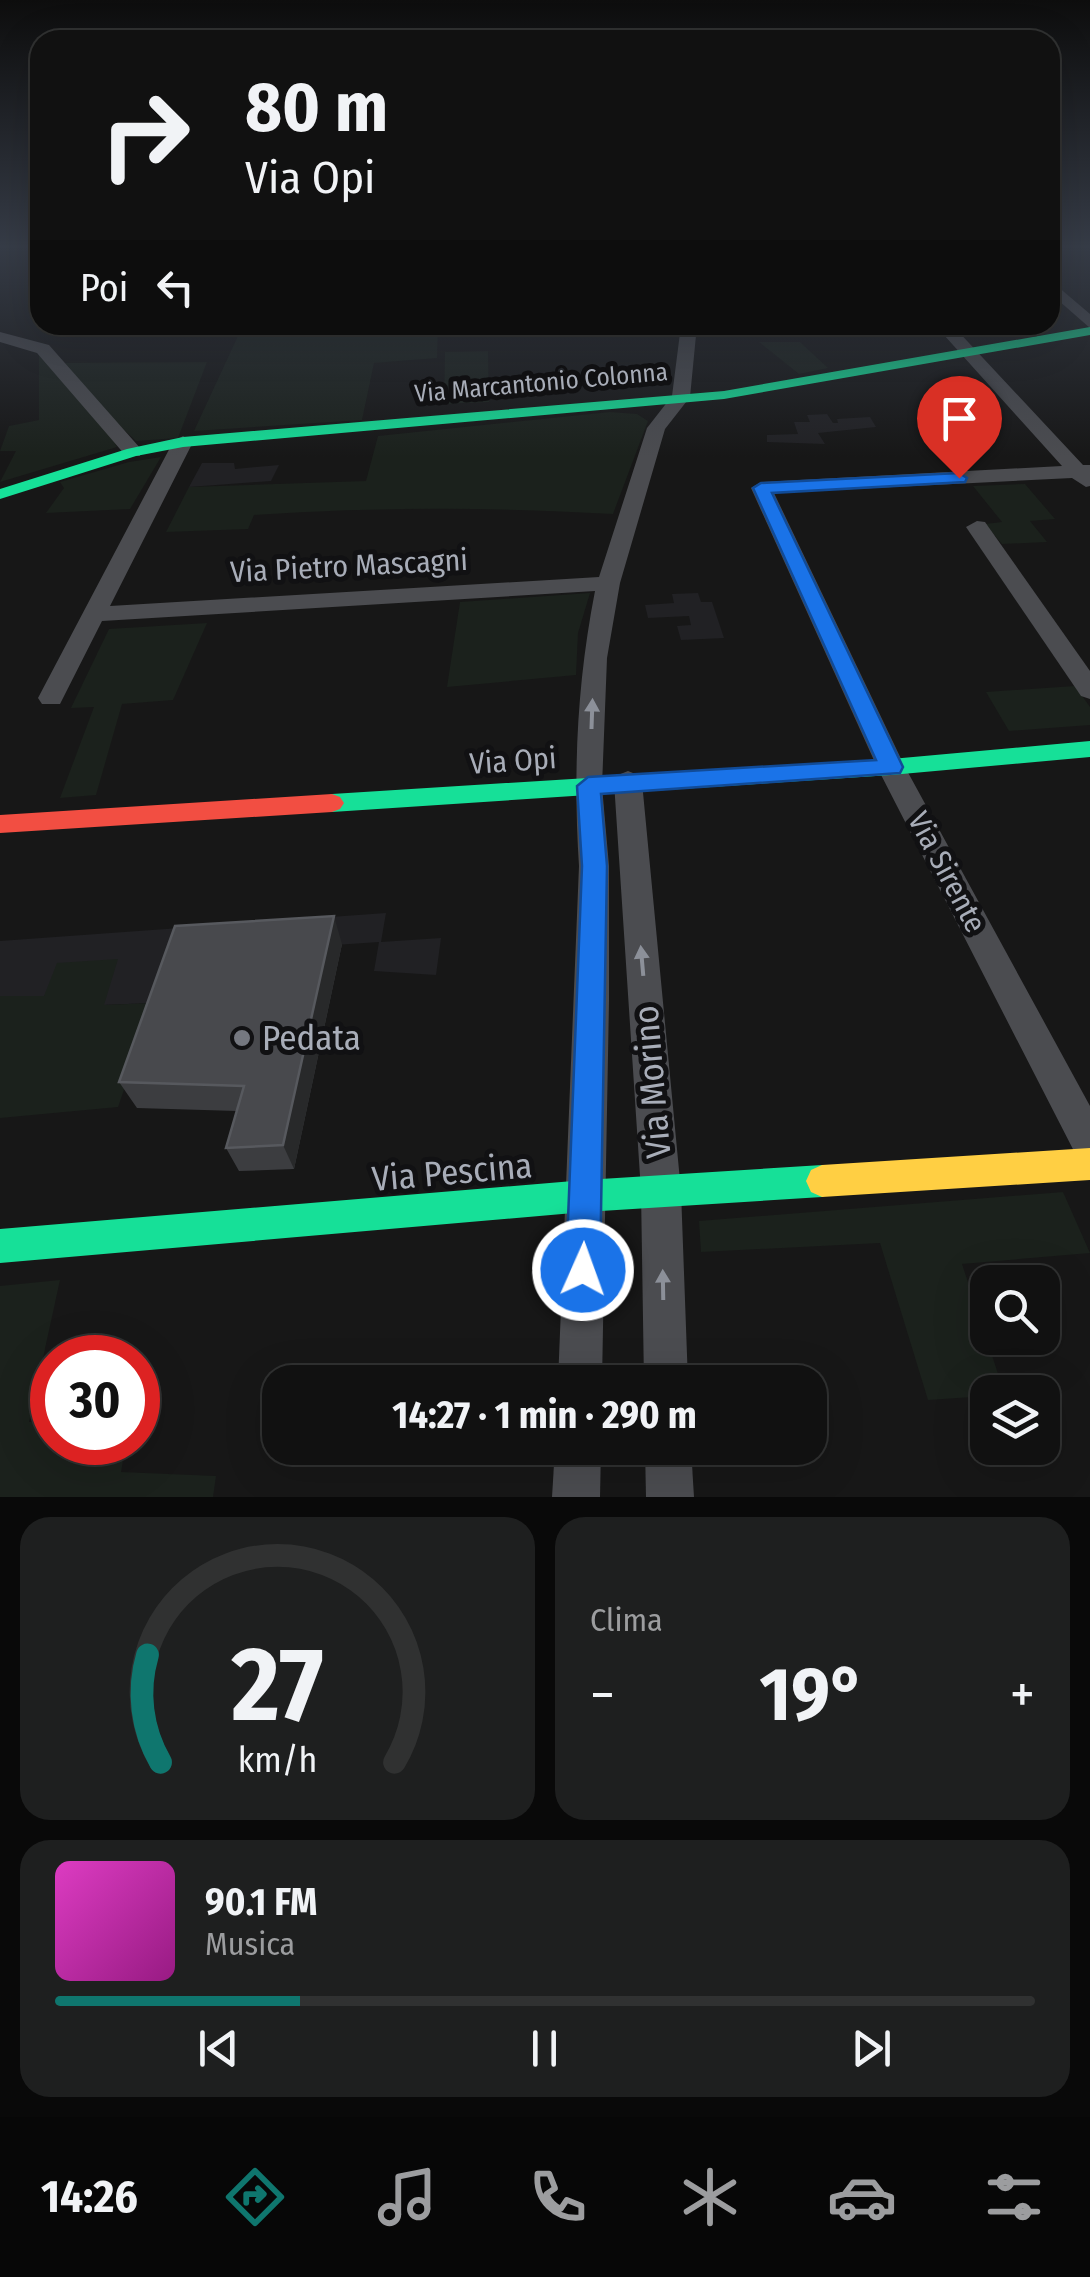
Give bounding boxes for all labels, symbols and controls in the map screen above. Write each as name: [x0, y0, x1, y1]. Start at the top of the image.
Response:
text: 80 m: [245, 66, 388, 150]
icon: right: [80, 70, 210, 200]
text: Via Opi: [245, 151, 375, 205]
icon: left: [148, 260, 203, 315]
text: Poi: [80, 265, 128, 311]
street label: Via Marcantonio Colonna: [413, 357, 669, 409]
pin: [917, 376, 1002, 479]
icon: arrive: [932, 391, 987, 446]
street label: Via Pietro Mascagni: [229, 542, 469, 590]
one-way arrow: [584, 697, 600, 729]
street label: Via Opi: [468, 740, 558, 782]
street label: Via Sirente: [900, 806, 994, 938]
one-way arrow: [634, 944, 650, 976]
street label: Via Morino: [624, 1004, 680, 1160]
place label: Pedata: [262, 1017, 361, 1059]
marker: Pedata: [231, 1027, 253, 1049]
street label: Via Pescina: [370, 1144, 534, 1200]
position arrow: [531, 1218, 635, 1322]
map controls: [970, 1265, 1060, 1465]
button: search: [970, 1265, 1060, 1355]
one-way arrow: [655, 1269, 671, 1301]
speed limit sign: 30: [30, 1335, 160, 1465]
button: layers: [970, 1375, 1060, 1465]
text: 14:27 · 1 min · 290 m: [392, 1392, 697, 1438]
text: Clima: [590, 1601, 663, 1639]
text: 27: [231, 1623, 323, 1748]
text: 19°: [760, 1650, 865, 1740]
text: −: [590, 1662, 615, 1728]
text: +: [1010, 1662, 1035, 1728]
text: km/h: [238, 1739, 317, 1781]
text: 90.1 FM: [205, 1879, 317, 1925]
text: Musica: [205, 1925, 295, 1963]
icon: previous: [191, 2021, 246, 2076]
icon: pause: [517, 2021, 572, 2076]
icon: next: [844, 2021, 899, 2076]
icon: directions: [220, 2162, 290, 2232]
icon: music: [372, 2162, 442, 2232]
icon: phone: [523, 2162, 593, 2232]
icon: climate: [675, 2162, 745, 2232]
icon: car: [827, 2162, 897, 2232]
icon: filters: [979, 2162, 1049, 2232]
text: 14:26: [41, 2170, 138, 2224]

